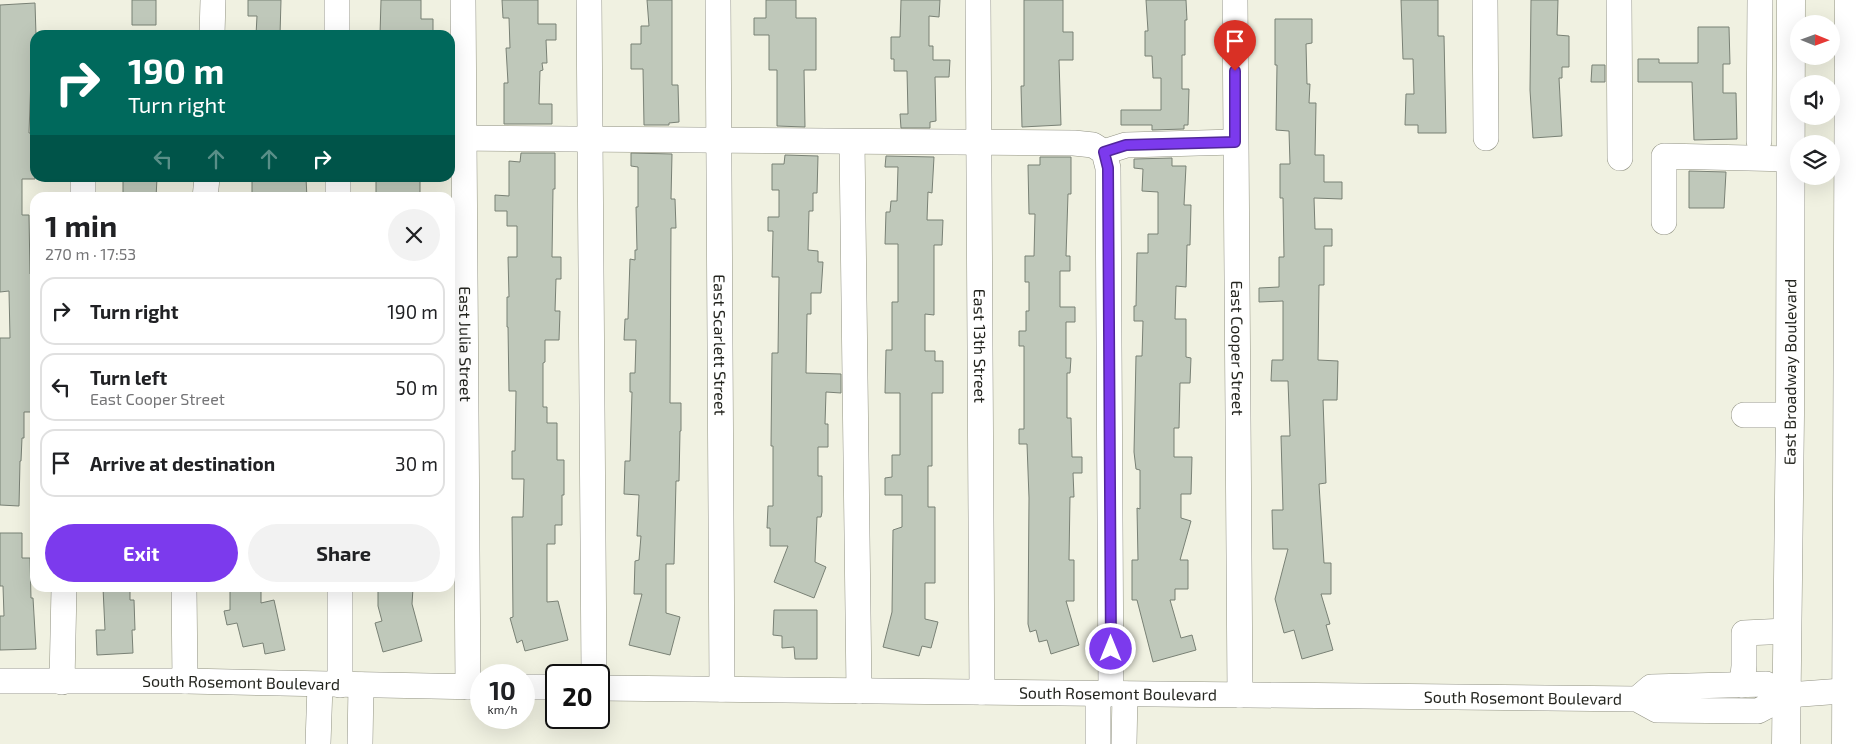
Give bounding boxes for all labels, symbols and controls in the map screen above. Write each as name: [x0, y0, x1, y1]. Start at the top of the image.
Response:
north arrow: [1790, 15, 1840, 65]
map controls: [1790, 15, 1840, 185]
pin: [1214, 20, 1256, 71]
icon: arrive: [1221, 27, 1249, 55]
text: 190 m: [128, 49, 224, 91]
icon: right: [45, 50, 110, 115]
button: sound: [1790, 75, 1840, 125]
text: Turn right: [128, 91, 226, 117]
button: layers: [1790, 135, 1840, 185]
icon: left: [149, 145, 177, 173]
icon: ahead: [202, 145, 230, 173]
icon: ahead: [255, 145, 283, 173]
icon: right: [308, 145, 336, 173]
text: 1 min: [45, 207, 117, 243]
button: close: [388, 209, 440, 261]
text: 270 m · 17:53: [45, 244, 136, 263]
street label: East Scarlett Street: [711, 274, 730, 416]
street label: East Broadway Boulevard: [1779, 279, 1799, 465]
street label: East Cooper Street: [1228, 280, 1248, 416]
street label: East Julia Street: [456, 286, 476, 402]
street label: East 13th Street: [971, 289, 990, 403]
icon: right: [47, 297, 75, 325]
text: Turn right: [90, 300, 178, 323]
text: 190 m: [387, 300, 438, 323]
text: Turn left: [90, 366, 167, 389]
icon: left: [47, 373, 75, 401]
text: 50 m: [395, 376, 438, 399]
text: East Cooper Street: [90, 389, 225, 408]
icon: arrive: [47, 449, 75, 477]
text: Arrive at destination: [90, 452, 275, 475]
text: 30 m: [395, 452, 438, 475]
button: Exit: [45, 524, 238, 582]
button: Share: [248, 524, 440, 582]
position arrow: [1084, 622, 1136, 674]
speed limit sign: 20: [545, 664, 610, 729]
street label: South Rosemont Boulevard: [142, 671, 340, 693]
text: 10: [489, 675, 516, 705]
street label: South Rosemont Boulevard: [1019, 682, 1217, 704]
street label: South Rosemont Boulevard: [1424, 687, 1622, 708]
text: km/h: [488, 702, 517, 716]

